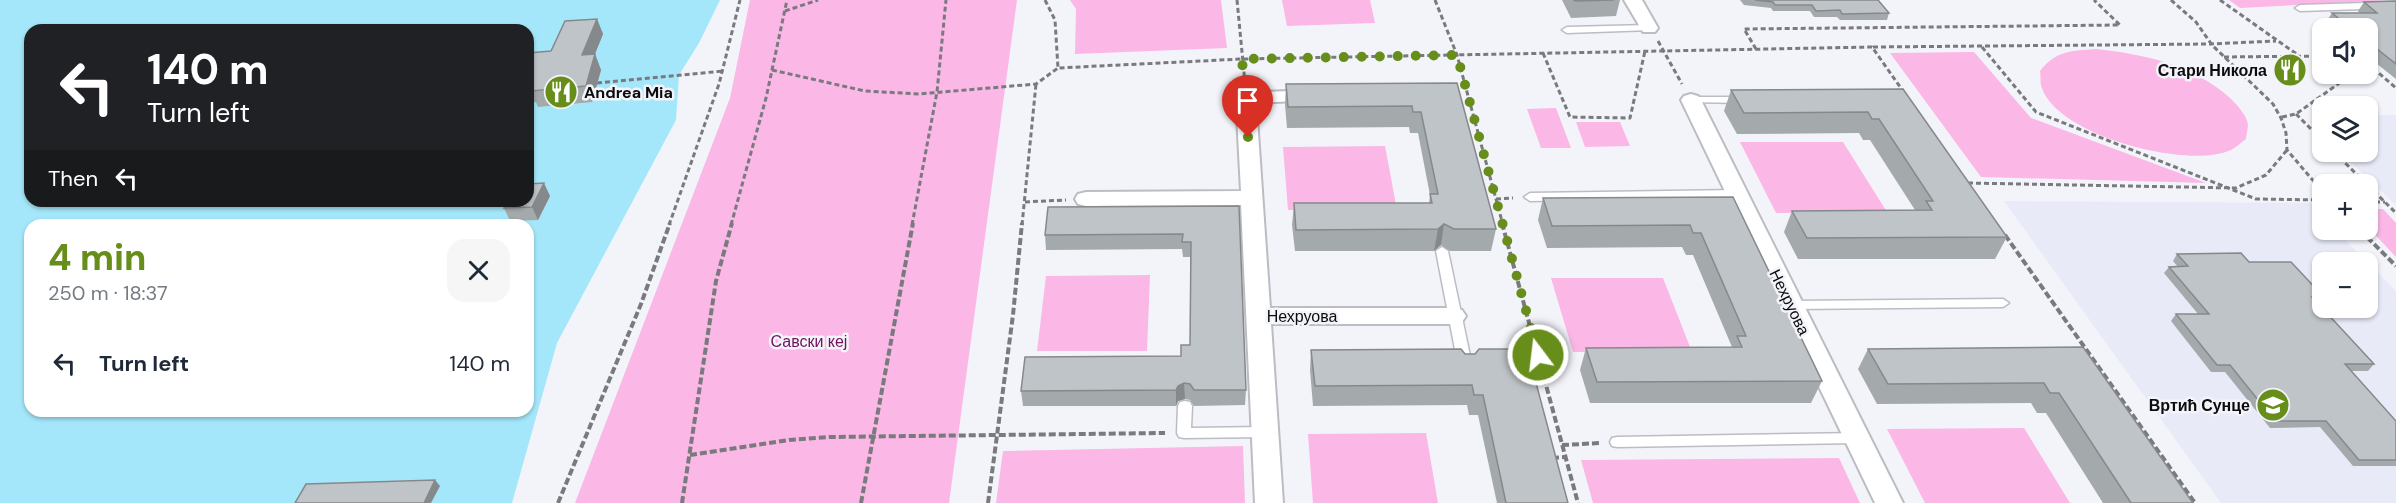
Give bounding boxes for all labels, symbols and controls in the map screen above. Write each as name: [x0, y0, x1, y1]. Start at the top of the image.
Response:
map controls: [2312, 18, 2378, 318]
button: sound: [2312, 18, 2378, 84]
text: 140 m: [147, 42, 269, 97]
icon: left: [48, 48, 126, 126]
restaurant icon: Стари Никола: [2272, 52, 2308, 88]
place label: Стари Никола: [2158, 60, 2267, 81]
restaurant icon: Andrea Mia: [543, 74, 579, 110]
pin: [1222, 75, 1273, 137]
place label: Andrea Mia: [584, 82, 673, 103]
icon: arrive: [1231, 84, 1264, 117]
text: Turn left: [147, 95, 250, 130]
button: layers: [2312, 96, 2378, 162]
icon: left: [110, 162, 143, 195]
text: Then: [48, 164, 98, 193]
button: +: [2312, 174, 2378, 240]
text: 4 min: [48, 234, 146, 281]
button: close: [447, 239, 510, 302]
button: −: [2312, 252, 2378, 318]
street label: Нехруова: [1765, 266, 1815, 339]
text: 250 m · 18:37: [48, 280, 168, 306]
street label: Нехруова: [1267, 306, 1337, 327]
position arrow: [1506, 323, 1570, 387]
park label: Савски кеј: [771, 331, 847, 352]
icon: left: [48, 347, 81, 380]
text: Turn left: [99, 349, 189, 378]
text: 140 m: [449, 349, 510, 378]
school or university icon: Вртић Сунце: [2255, 387, 2291, 423]
place label: Вртић Сунце: [2149, 395, 2250, 416]

